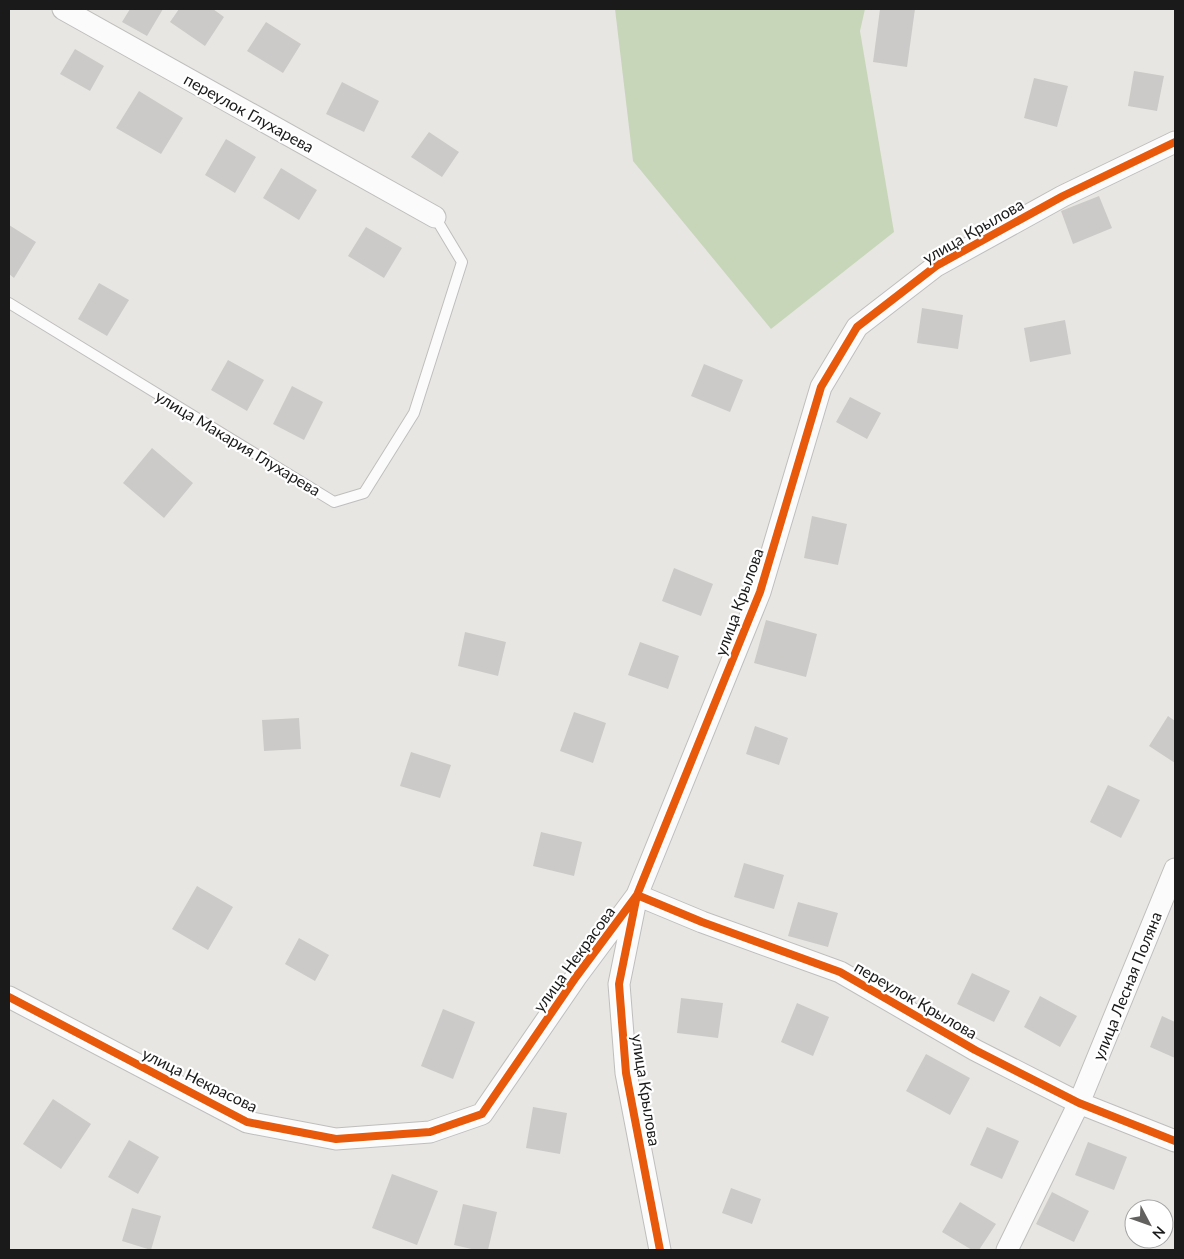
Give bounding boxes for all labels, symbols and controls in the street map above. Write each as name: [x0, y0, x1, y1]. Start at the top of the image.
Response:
street label: переулок Глухарева: [181, 69, 317, 156]
street label: улица Крылова: [919, 194, 1027, 267]
street label: улица Макария Глухарева: [152, 386, 324, 499]
street label: улица Крылова: [710, 545, 767, 658]
street label: улица Некрасова: [529, 902, 618, 1015]
street label: улица Лесная Поляна: [1088, 909, 1165, 1063]
street label: переулок Крылова: [852, 957, 981, 1042]
street label: улица Крылова: [628, 1033, 665, 1147]
street label: улица Некрасова: [139, 1043, 261, 1116]
north arrow: [1124, 1199, 1174, 1249]
text: N: [1149, 1223, 1169, 1243]

